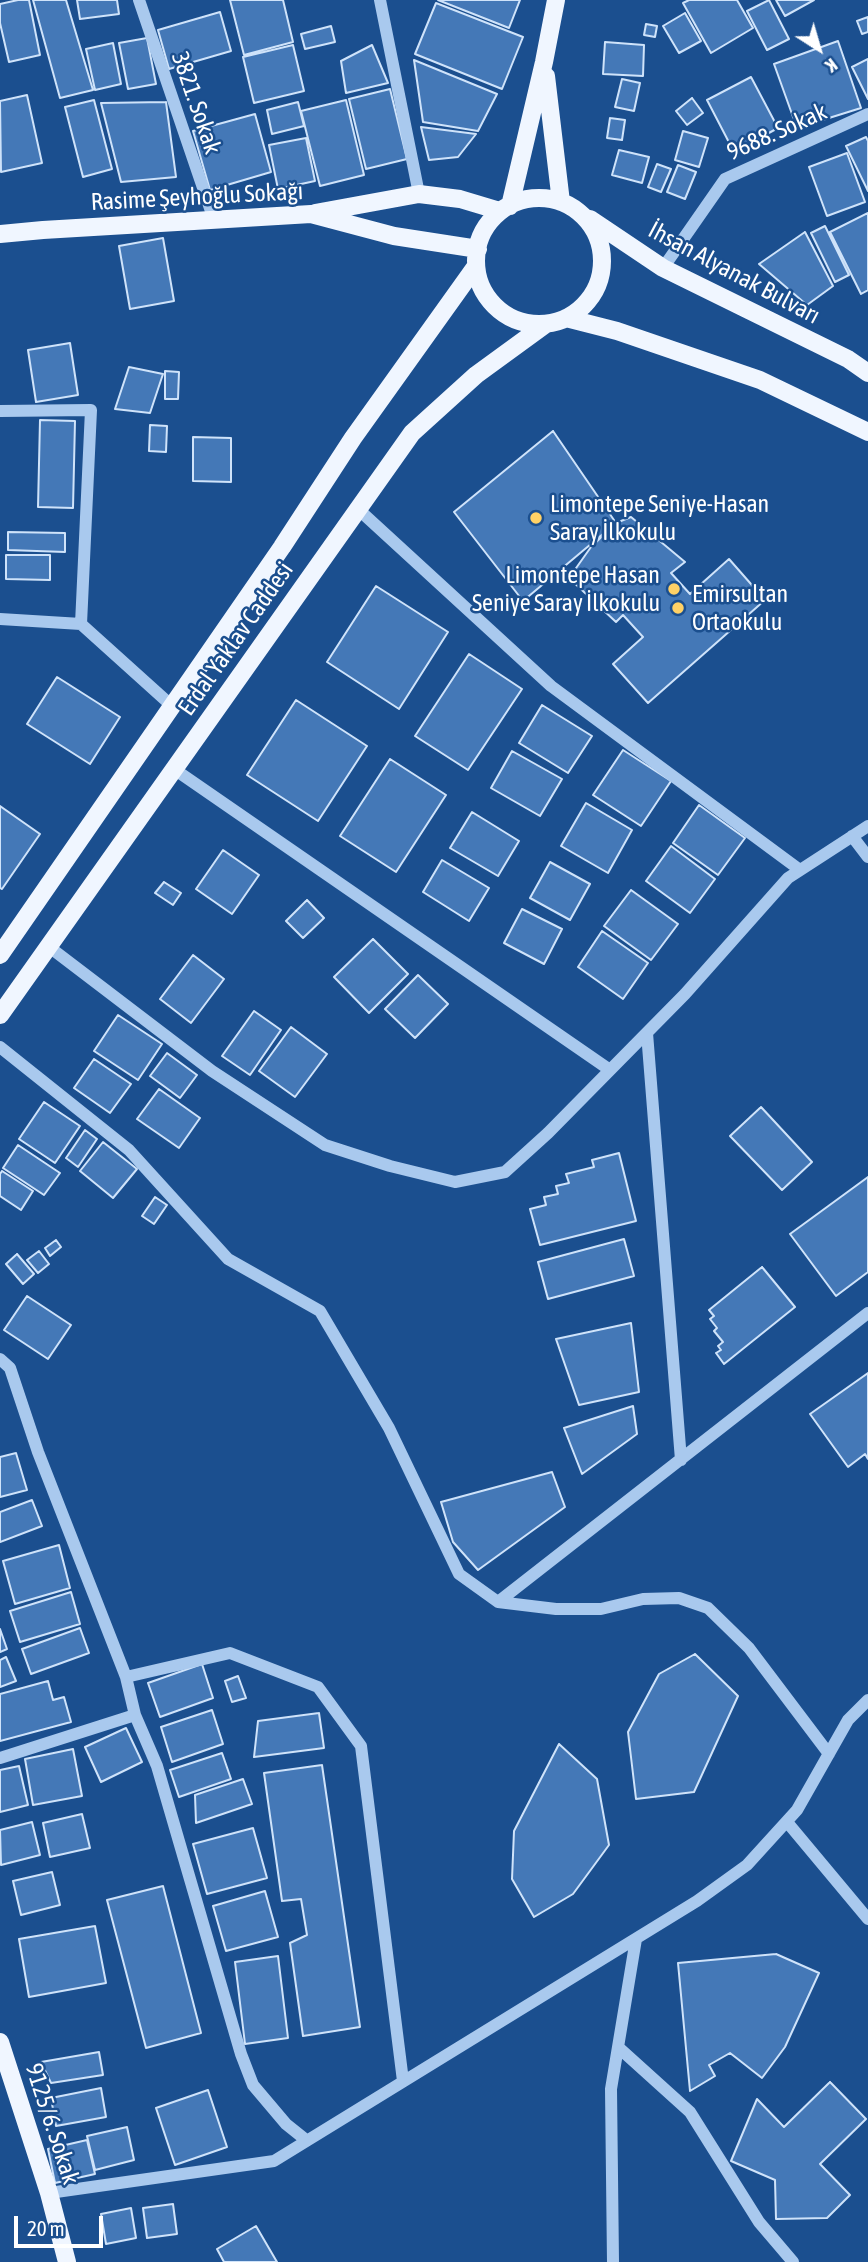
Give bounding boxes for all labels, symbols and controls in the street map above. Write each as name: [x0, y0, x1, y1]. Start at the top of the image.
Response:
north arrow: [784, 14, 854, 84]
street label: 3821. Sokak: [165, 48, 227, 158]
text: K: [821, 54, 842, 77]
street label: 9688. Sokak: [723, 97, 831, 167]
street label: Rasime Şeyhoğlu Sokağı: [90, 177, 304, 217]
street label: İhsan Alyanak Bulvarı: [643, 216, 825, 330]
place label: Limontepe Seniye-Hasan Saray İlkokulu: [550, 490, 769, 546]
marker: Limontepe Seniye-Hasan Saray İlkokulu: [528, 510, 544, 526]
street label: Erdal Yaklav Caddesi: [172, 557, 300, 721]
place label: Limontepe Hasan Seniye Saray İlkokulu: [472, 561, 660, 617]
place label: Emirsultan Ortaokulu: [692, 580, 788, 636]
marker: Limontepe Hasan Seniye Saray İlkokulu: [666, 581, 682, 597]
marker: Emirsultan Ortaokulu: [670, 600, 686, 616]
street label: 9125/6. Sokak: [19, 2060, 85, 2188]
scale bar: [18, 2202, 107, 2246]
text: 20 m: [27, 2216, 65, 2240]

